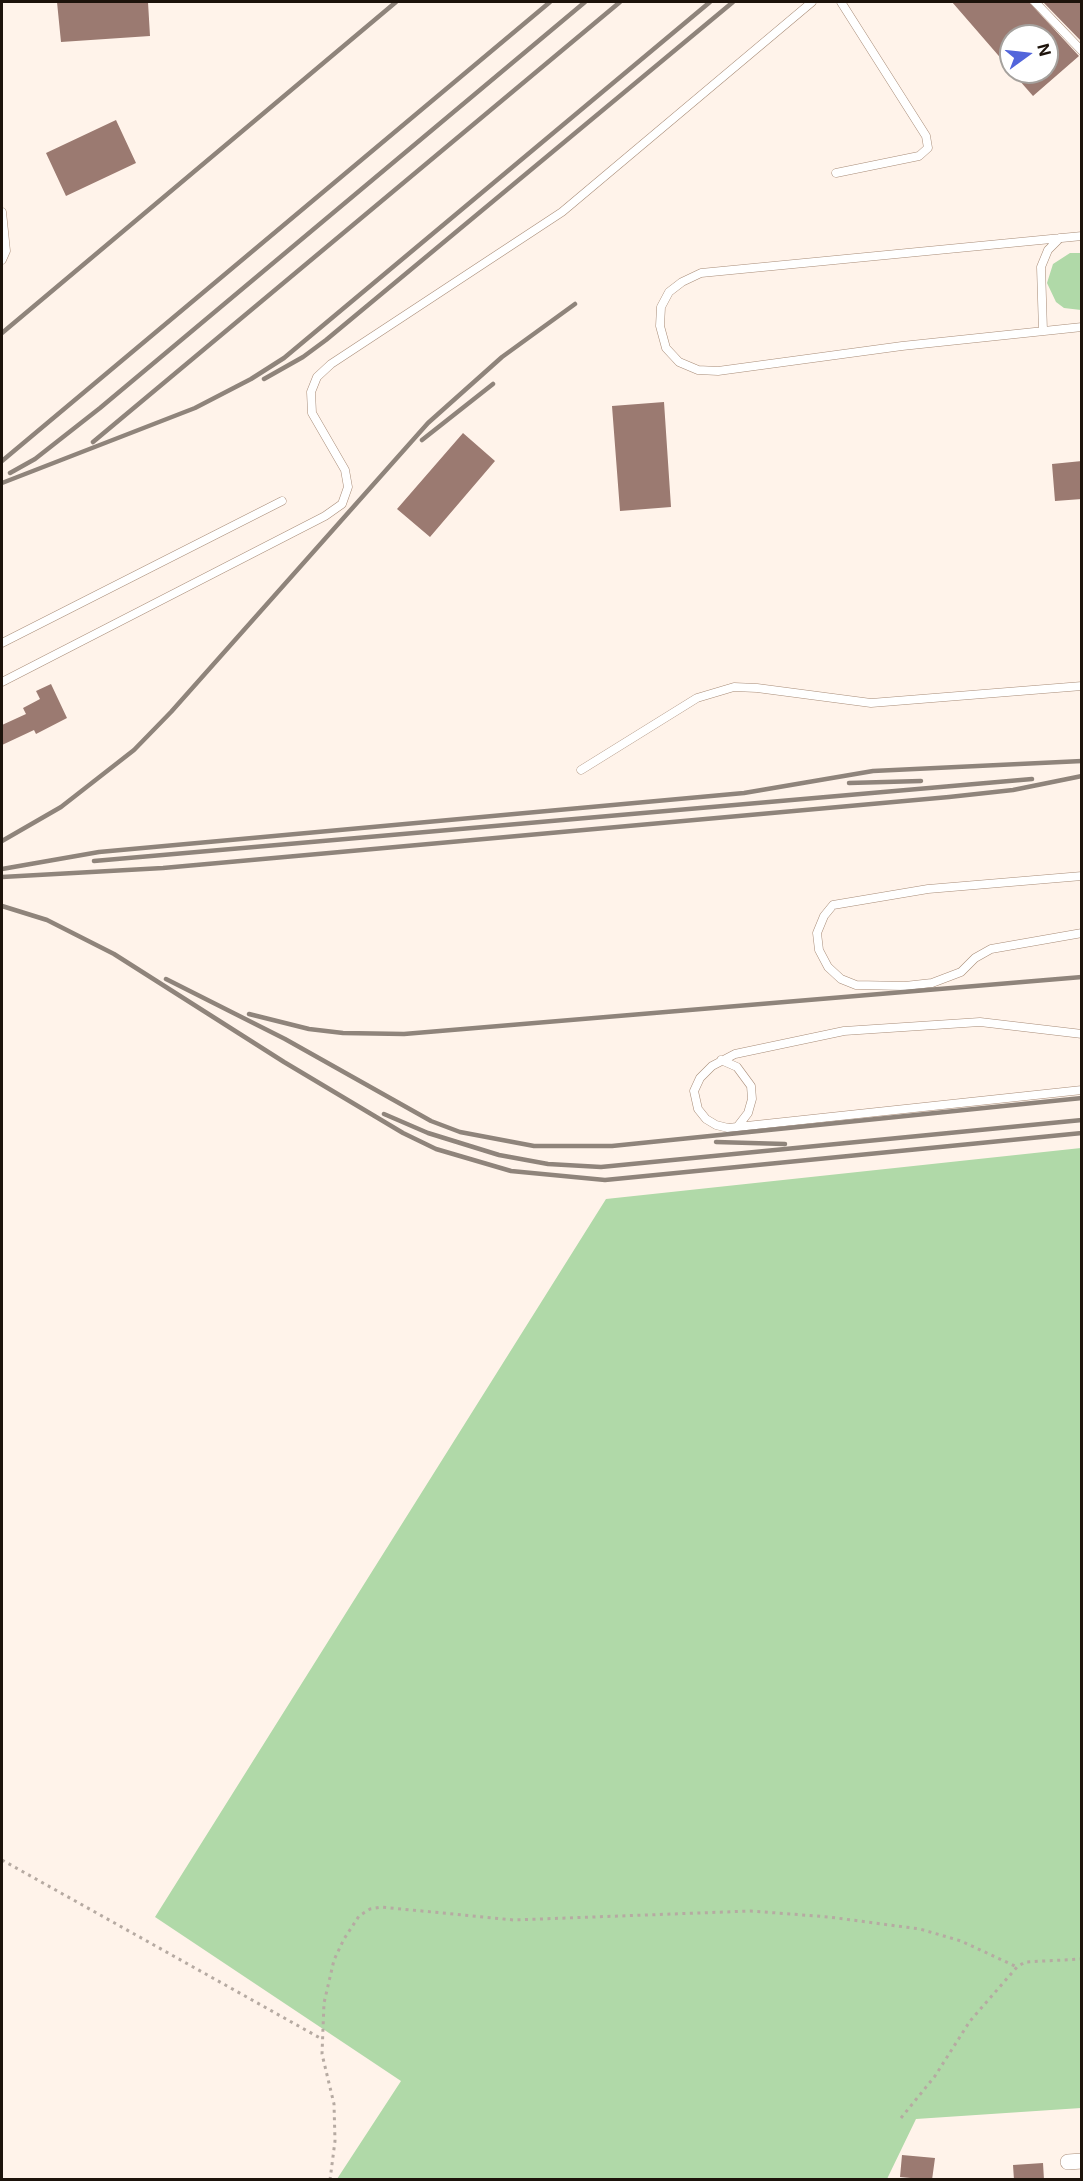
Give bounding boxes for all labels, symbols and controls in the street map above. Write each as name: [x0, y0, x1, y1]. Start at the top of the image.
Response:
north arrow: [999, 24, 1059, 84]
text: N: [1033, 41, 1056, 58]

